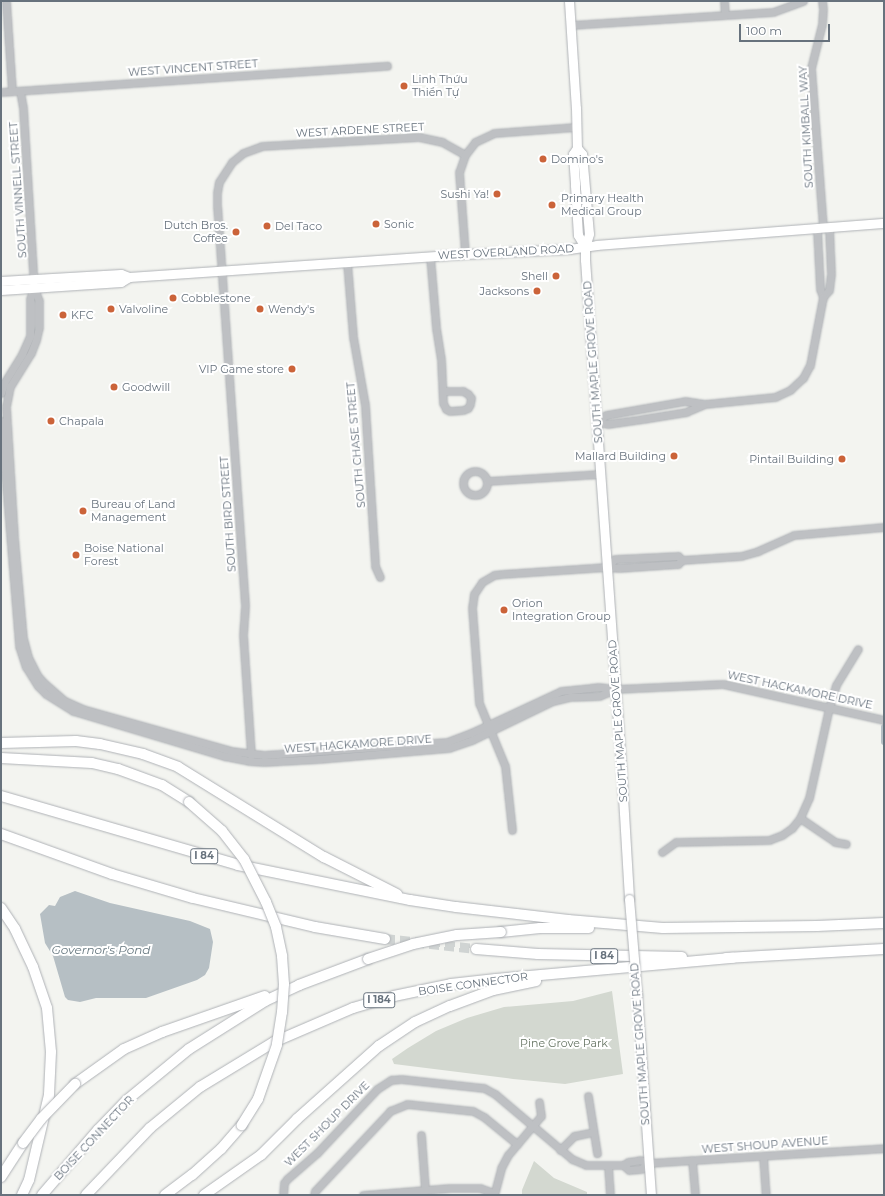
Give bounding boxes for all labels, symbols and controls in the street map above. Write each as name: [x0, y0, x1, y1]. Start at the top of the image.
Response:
scale bar: [741, 16, 832, 42]
text: 100 m: [746, 23, 782, 38]
street label: WEST VINCENT STREET: [128, 57, 258, 79]
street label: SOUTH KIMBALL WAY: [796, 65, 816, 189]
place label: Linh Thứu Thiền Tự: [412, 73, 468, 99]
marker: Linh Thứu Thiền Tự: [399, 81, 409, 91]
street label: WEST ARDENE STREET: [295, 120, 425, 140]
street label: SOUTH VINNELL STREET: [7, 121, 29, 259]
place label: Domino's: [551, 152, 603, 166]
marker: Domino's: [538, 154, 548, 164]
place label: Sushi Ya!: [441, 187, 489, 201]
marker: Sushi Ya!: [492, 189, 502, 199]
place label: Primary Health Medical Group: [561, 192, 644, 218]
marker: Primary Health Medical Group: [546, 199, 558, 211]
place label: Sonic: [384, 217, 414, 231]
place label: Dutch Bros. Coffee: [164, 219, 228, 245]
place label: Del Taco: [275, 219, 322, 233]
marker: Sonic: [371, 219, 381, 229]
marker: Del Taco: [262, 221, 272, 231]
marker: Dutch Bros. Coffee: [231, 227, 241, 237]
street label: WEST OVERLAND ROAD: [438, 242, 574, 262]
place label: Shell: [521, 269, 548, 283]
marker: Shell: [551, 271, 561, 281]
street label: SOUTH MAPLE GROVE ROAD: [581, 280, 605, 444]
place label: Jacksons: [479, 284, 529, 298]
marker: Jacksons: [532, 286, 542, 296]
place label: Cobblestone: [181, 291, 251, 305]
marker: Cobblestone: [168, 293, 178, 303]
place label: Valvoline: [119, 302, 168, 316]
place label: Wendy's: [268, 302, 315, 316]
marker: Valvoline: [106, 304, 116, 314]
marker: Wendy's: [255, 304, 265, 314]
place label: KFC: [71, 308, 93, 322]
marker: KFC: [58, 310, 68, 320]
place label: VIP Game store: [199, 362, 284, 376]
marker: VIP Game store: [287, 364, 297, 374]
place label: Goodwill: [122, 380, 170, 394]
marker: Goodwill: [109, 382, 119, 392]
street label: SOUTH CHASE STREET: [344, 382, 368, 508]
place label: Chapala: [59, 414, 104, 428]
marker: Chapala: [46, 416, 56, 426]
place label: Mallard Building: [575, 449, 666, 463]
marker: Mallard Building: [669, 451, 679, 461]
place label: Pintail Building: [749, 452, 834, 466]
marker: Pintail Building: [837, 454, 847, 464]
street label: SOUTH BIRD STREET: [217, 456, 239, 572]
place label: Bureau of Land Management: [91, 498, 176, 524]
marker: Bureau of Land Management: [78, 506, 88, 516]
place label: Boise National Forest: [84, 542, 164, 568]
marker: Boise National Forest: [71, 550, 81, 560]
place label: Orion Integration Group: [512, 597, 611, 623]
marker: Orion Integration Group: [499, 605, 509, 615]
street label: SOUTH MAPLE GROVE ROAD: [606, 639, 630, 803]
street label: WEST HACKAMORE DRIVE: [726, 668, 874, 712]
street label: WEST HACKAMORE DRIVE: [284, 732, 432, 756]
road number: I 84: [190, 848, 218, 864]
water label: Governor's Pond: [51, 943, 151, 957]
road number: I 84: [590, 948, 618, 964]
street label: SOUTH MAPLE GROVE ROAD: [628, 962, 652, 1126]
street label: BOISE CONNECTOR: [417, 970, 529, 998]
road number: I 184: [363, 992, 395, 1008]
park label: Pine Grove Park: [520, 1036, 608, 1050]
street label: WEST SHOUP DRIVE: [282, 1079, 372, 1169]
street label: BOISE CONNECTOR: [51, 1093, 137, 1183]
street label: WEST SHOUP AVENUE: [701, 1134, 829, 1156]

